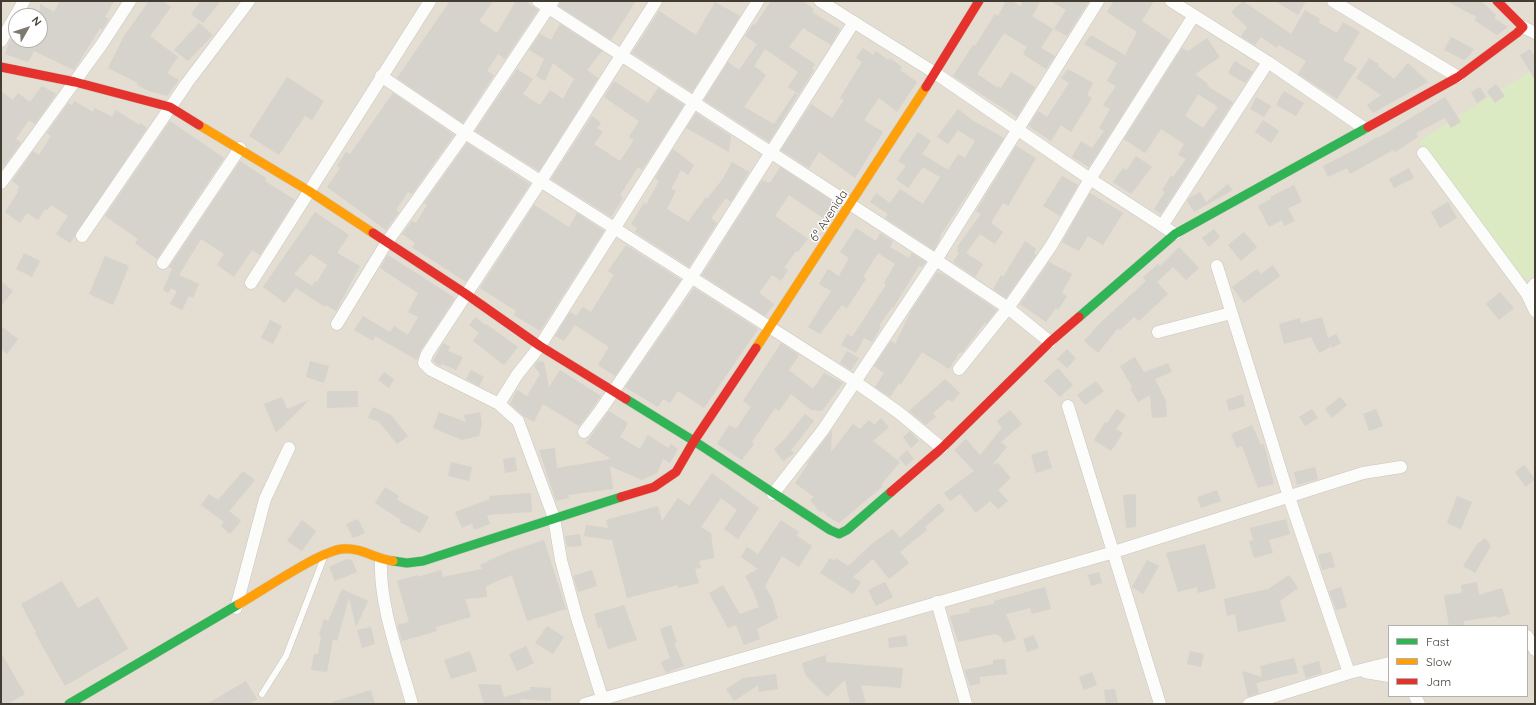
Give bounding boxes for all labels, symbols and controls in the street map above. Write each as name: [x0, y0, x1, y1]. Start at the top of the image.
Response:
north arrow: [8, 8, 48, 48]
text: N: [29, 14, 45, 29]
street label: 6ª Avenida: [807, 188, 851, 244]
legend: [1388, 625, 1528, 697]
text: Fast: [1426, 634, 1450, 649]
text: Slow: [1426, 654, 1452, 669]
text: Jam: [1426, 674, 1451, 689]

